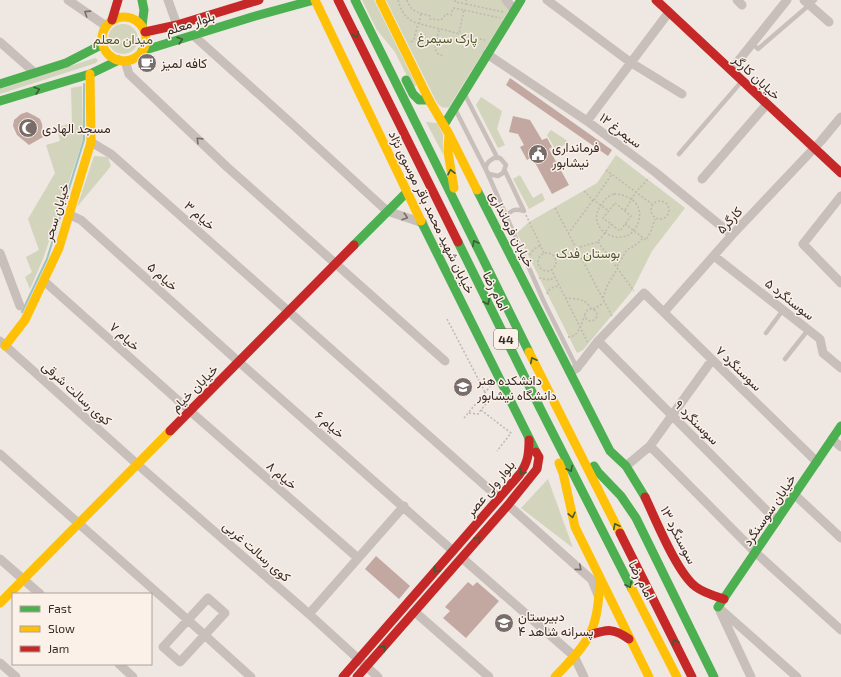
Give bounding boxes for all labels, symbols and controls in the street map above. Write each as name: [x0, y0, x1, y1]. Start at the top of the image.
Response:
street label: بلوار معلم: [163, 7, 217, 39]
one-way arrow: [84, 10, 91, 18]
park label: پارک سیمرغ: [417, 30, 477, 48]
park label: میدان معلم: [93, 31, 153, 48]
one-way arrow: [351, 31, 359, 38]
one-way arrow: [176, 37, 183, 45]
street label: خیابان کارگر: [729, 50, 784, 104]
cafe icon: کافه لمیز: [136, 52, 158, 74]
place label: کافه لمیز: [160, 55, 207, 72]
one-way arrow: [34, 86, 41, 95]
street label: سیمرغ ۱۲: [595, 109, 645, 153]
mosque icon: مسجد الهادی: [17, 117, 39, 139]
place label: مسجد الهادی: [42, 120, 111, 137]
street label: خیابان شهید محمد باقر موسوی نژاد: [385, 128, 479, 297]
one-way arrow: [196, 138, 203, 145]
place label: فرمانداری نیشابور: [551, 139, 600, 171]
public building icon: فرمانداری نیشابور: [527, 143, 549, 165]
one-way arrow: [447, 169, 456, 175]
street label: خیابان سحر: [39, 181, 73, 244]
street label: خیابان فرمانداری: [485, 188, 538, 270]
street label: خیام ۳: [181, 197, 219, 234]
street label: کارگر۵: [713, 203, 746, 237]
one-way arrow: [401, 212, 408, 221]
one-way arrow: [472, 240, 480, 248]
park label: بوستان فدک: [556, 245, 620, 262]
street label: خیام ۵: [144, 258, 182, 295]
street label: امام رضا: [479, 269, 512, 314]
street label: سوسنگرد ۵: [762, 275, 818, 324]
one-way arrow: [482, 298, 490, 306]
street label: خیام ۷: [106, 318, 144, 355]
road number: 44: [494, 329, 518, 349]
street label: سوسنگرد ۷: [712, 342, 765, 395]
one-way arrow: [530, 356, 538, 364]
street label: کوی رسالت شرقی: [38, 358, 115, 429]
street label: خیابان خیام: [167, 361, 222, 416]
place label: دانشکده هنر دانشگاه نیشابور: [476, 372, 557, 404]
school or university icon: دانشکده هنر دانشگاه نیشابور: [452, 376, 474, 398]
street label: سوسنگرد ۹: [671, 396, 723, 448]
street label: خیام ۶: [311, 407, 348, 442]
street label: خیام ۸: [263, 457, 301, 493]
street label: بلوار ولی عصر: [461, 457, 519, 521]
one-way arrow: [566, 464, 573, 472]
one-way arrow: [519, 467, 526, 474]
street label: خیابان سوسنگرد: [739, 471, 800, 550]
street label: سوسنگرد ۱۳: [657, 503, 700, 567]
one-way arrow: [567, 511, 576, 518]
street label: کوی رسالت غربی: [219, 517, 294, 586]
one-way arrow: [613, 523, 621, 530]
one-way arrow: [473, 537, 480, 544]
street label: امام رضا: [625, 558, 659, 603]
one-way arrow: [574, 564, 582, 571]
one-way arrow: [434, 565, 441, 573]
one-way arrow: [625, 580, 632, 588]
legend: [12, 593, 152, 665]
text: Fast: [48, 601, 72, 615]
place label: دبیرستان پسرانه شاهد ۴: [518, 608, 593, 641]
school or university icon: دبیرستان پسرانه شاهد ۴: [493, 612, 515, 634]
text: Slow: [48, 621, 75, 635]
one-way arrow: [672, 639, 679, 646]
text: Jam: [48, 641, 69, 655]
one-way arrow: [378, 645, 385, 652]

